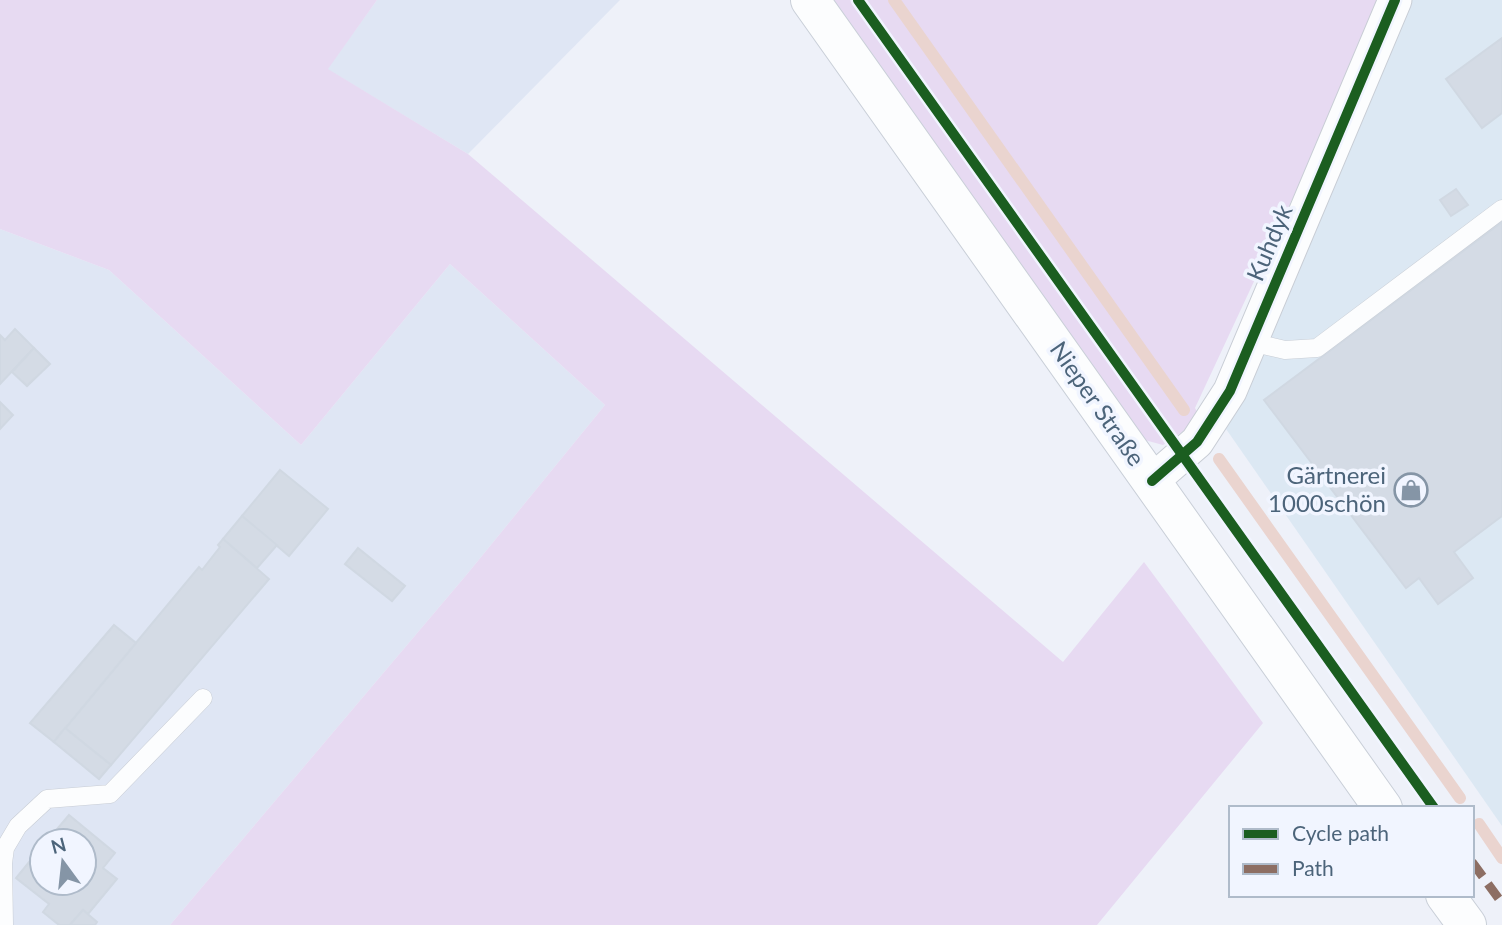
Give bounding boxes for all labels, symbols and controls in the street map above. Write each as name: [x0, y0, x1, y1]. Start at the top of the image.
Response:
street label: Kuhdyk: [1240, 199, 1298, 285]
street label: Nieper Straße: [1045, 335, 1152, 471]
place label: Gärtnerei 1000schön: [1268, 460, 1386, 517]
shop icon: Gärtnerei 1000schön: [1392, 471, 1430, 509]
legend: [1229, 806, 1474, 897]
text: Cycle path: [1292, 820, 1389, 845]
north arrow: [28, 827, 98, 897]
text: N: [48, 832, 69, 858]
text: Path: [1292, 855, 1334, 880]

